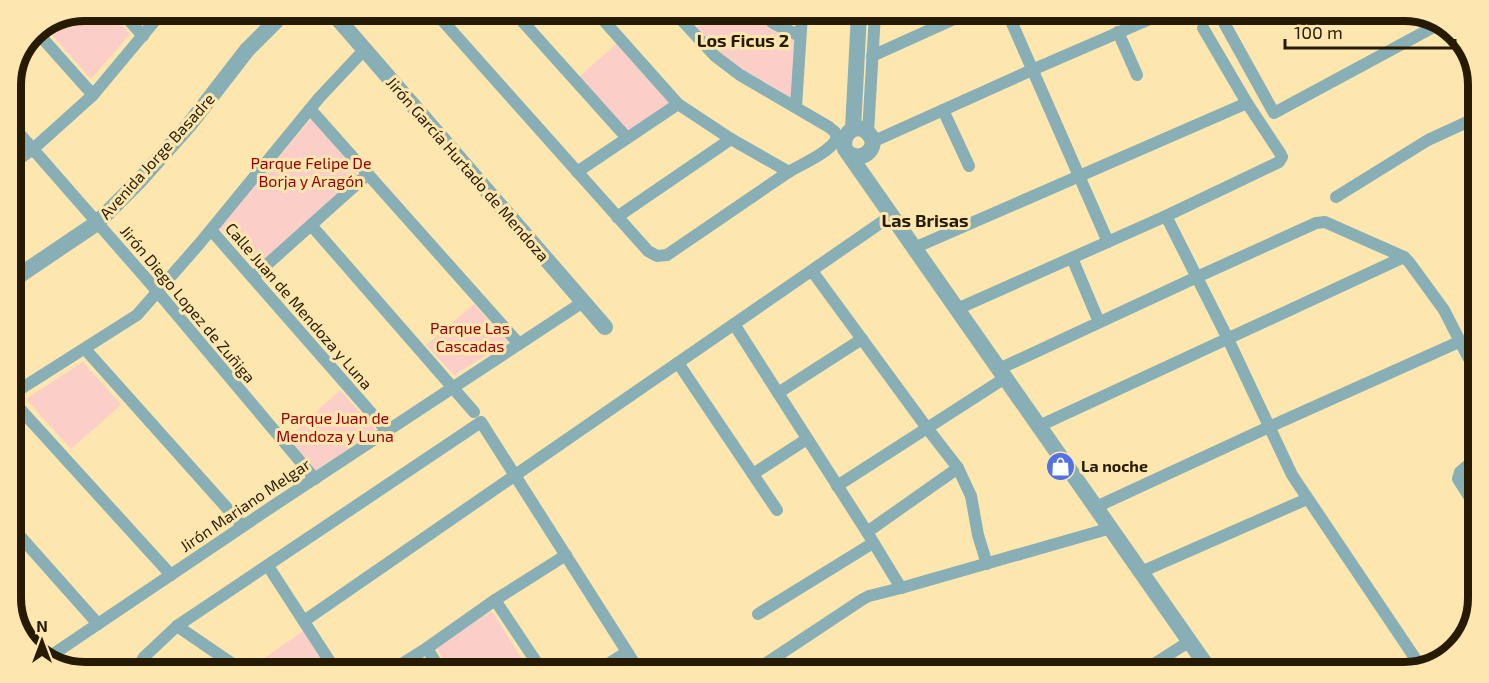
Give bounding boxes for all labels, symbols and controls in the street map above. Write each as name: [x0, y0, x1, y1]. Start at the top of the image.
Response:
scale bar: [1285, 12, 1454, 50]
text: 100 m: [1294, 21, 1343, 43]
district label: Los Ficus 2: [697, 29, 789, 51]
street label: Jirón García Hurtado de Mendoza: [383, 73, 554, 265]
street label: Avenida Jorge Basadre: [95, 89, 218, 222]
park label: Parque Felipe De Borja y Aragón: [250, 153, 372, 191]
district label: Las Brisas: [882, 209, 968, 231]
street label: Calle Juan de Mendoza y Luna: [222, 219, 377, 393]
street label: Jirón Diego Lopez de Zuñiga: [117, 221, 260, 386]
park label: Parque Las Cascadas: [430, 318, 510, 355]
park label: Parque Juan de Mendoza y Luna: [276, 408, 394, 445]
shop icon: La noche: [1044, 450, 1076, 482]
street label: Jirón Mariano Melgar: [176, 454, 314, 555]
place label: La noche: [1081, 456, 1148, 475]
north arrow: [12, 611, 72, 671]
text: N: [36, 616, 48, 635]

